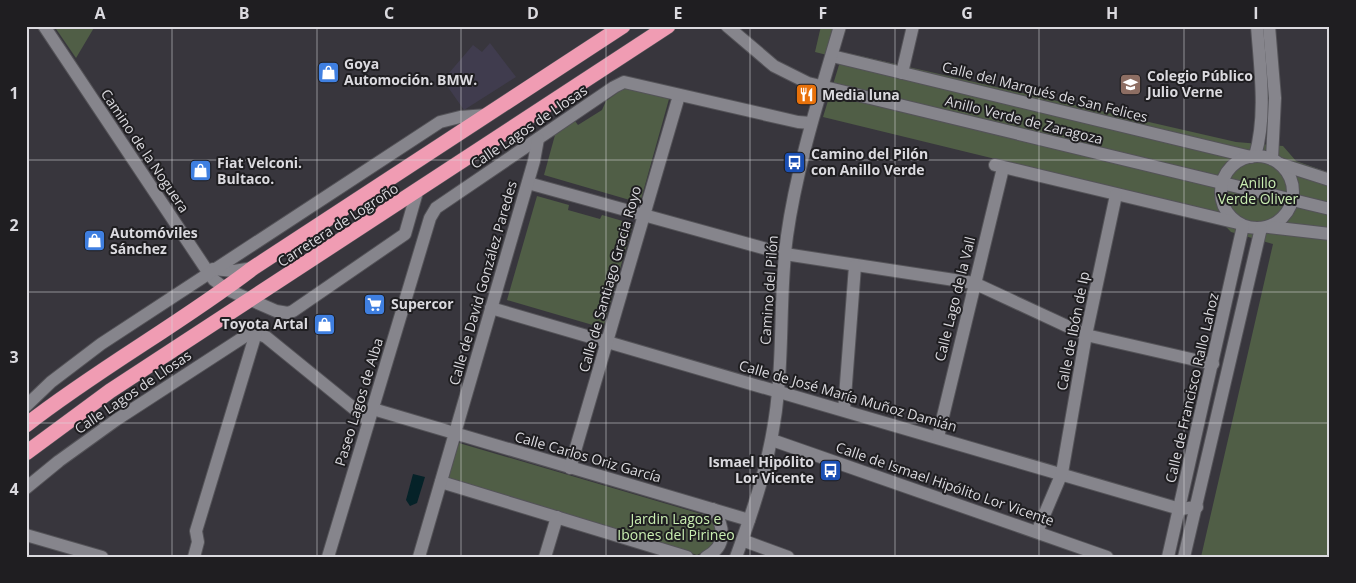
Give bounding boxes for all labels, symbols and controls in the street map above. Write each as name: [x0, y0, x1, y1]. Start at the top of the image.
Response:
text: A: [94, 2, 106, 24]
text: B: [239, 2, 249, 24]
text: C: [384, 2, 394, 24]
text: D: [527, 2, 539, 24]
text: E: [674, 2, 683, 24]
text: F: [819, 2, 827, 24]
text: G: [961, 2, 973, 24]
text: H: [1106, 2, 1118, 24]
text: I: [1253, 2, 1259, 24]
place label: Goya Automoción. BMW.: [344, 54, 477, 89]
street label: Calle del Marqués de San Felices: [940, 57, 1150, 126]
shop icon: Goya Automoción. BMW.: [316, 60, 340, 84]
place label: Colegio Público Julio Verne: [1145, 66, 1253, 101]
school or university icon: Colegio Público Julio Verne: [1119, 72, 1143, 96]
street label: Calle Lagos de Llosas: [467, 80, 591, 173]
text: 1: [9, 82, 19, 104]
restaurant icon: Media luna: [794, 83, 818, 107]
street label: Camino de la Noguera: [97, 85, 194, 216]
place label: Media luna: [822, 85, 900, 104]
street label: Anillo Verde de Zaragoza: [943, 91, 1105, 148]
place label: Camino del Pilón con Anillo Verde: [811, 144, 928, 179]
bus stop icon: Camino del Pilón con Anillo Verde: [783, 150, 807, 174]
place label: Fiat Velconi. Bultaco.: [217, 153, 302, 188]
shop icon: Fiat Velconi. Bultaco.: [189, 159, 213, 183]
park label: Anillo Verde Oliver: [1218, 173, 1299, 208]
street label: Carretera de Logroño: [274, 178, 402, 271]
street label: Calle de David González Paredes: [444, 178, 521, 387]
street label: Calle de Santiago Gracia Royo: [574, 183, 645, 374]
text: 2: [9, 214, 19, 236]
place label: Automóviles Sánchez: [110, 223, 198, 258]
shop icon: Automóviles Sánchez: [82, 229, 106, 253]
street label: Calle Lago de la Vall: [930, 234, 979, 363]
street label: Camino del Pilón: [755, 235, 782, 345]
street label: Calle de Ibón de Ip: [1052, 270, 1093, 392]
street label: Calle de Francisco Rallo Lahoz: [1160, 291, 1223, 485]
supermarket icon: Supercor: [363, 292, 387, 316]
place label: Supercor: [391, 294, 454, 313]
shop icon: Toyota Artal: [312, 312, 336, 336]
place label: Toyota Artal: [222, 314, 308, 333]
street label: Paseo Lagos de Alba: [330, 335, 387, 468]
street label: Calle Lagos de Llosas: [71, 345, 195, 438]
text: 3: [9, 346, 19, 368]
street label: Calle de José María Muñoz Damián: [737, 355, 959, 436]
street label: Calle Carlos Oriz García: [513, 426, 664, 487]
street label: Calle de Ismael Hipólito Lor Vicente: [834, 437, 1057, 530]
place label: Ismael Hipólito Lor Vicente: [708, 452, 814, 487]
bus stop icon: Ismael Hipólito Lor Vicente: [818, 458, 842, 482]
text: 4: [9, 478, 19, 500]
park label: Jardin Lagos e Ibones del Pirineo: [617, 509, 735, 544]

